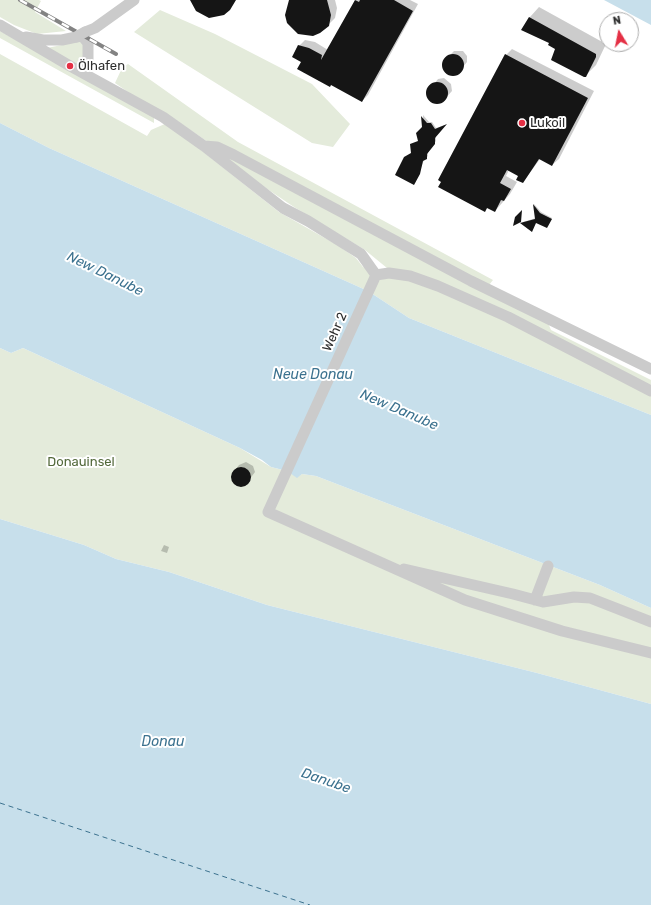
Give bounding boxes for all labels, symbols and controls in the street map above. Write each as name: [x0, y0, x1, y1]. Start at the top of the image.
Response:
north arrow: [599, 12, 639, 52]
text: N: [612, 14, 622, 28]
place label: Ölhafen: [78, 58, 125, 74]
marker: Ölhafen: [65, 61, 75, 71]
place label: Lukoil: [530, 115, 565, 131]
marker: Lukoil: [517, 118, 527, 128]
water label: New Danube: [64, 248, 146, 300]
street label: Wehr 2: [320, 310, 350, 354]
water label: Neue Donau: [273, 367, 353, 383]
water label: New Danube: [358, 386, 440, 434]
park label: Donauinsel: [47, 454, 115, 470]
water label: Donau: [142, 734, 184, 750]
water label: Danube: [299, 765, 353, 797]

